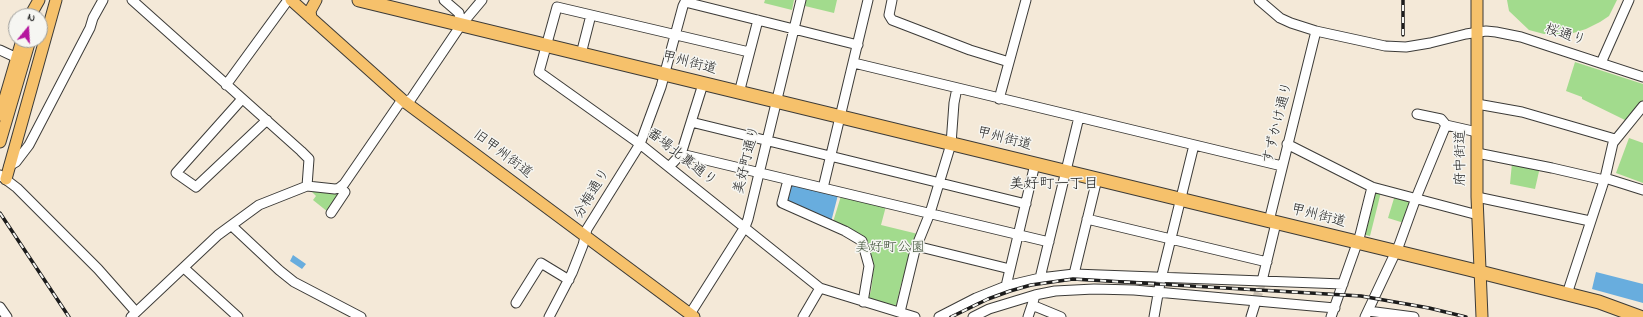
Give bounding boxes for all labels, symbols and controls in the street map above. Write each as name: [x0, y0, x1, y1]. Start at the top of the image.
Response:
north arrow: [8, 8, 48, 48]
text: N: [25, 9, 37, 26]
street label: 桜通り: [1542, 22, 1588, 50]
street label: 甲州街道: [660, 49, 718, 79]
street label: すずかけ通り: [1261, 80, 1297, 166]
street label: 美好町通り: [731, 124, 765, 196]
street label: 甲州街道: [975, 125, 1033, 155]
street label: 番場北裏通り: [643, 126, 719, 190]
street label: 旧甲州街道: [469, 127, 535, 183]
street label: 府中街道: [1454, 130, 1470, 186]
street label: 分梅通り: [571, 166, 615, 222]
district label: 美好町一丁目: [1009, 177, 1099, 195]
street label: 甲州街道: [1289, 202, 1347, 232]
park label: 美好町公園: [855, 241, 925, 257]

